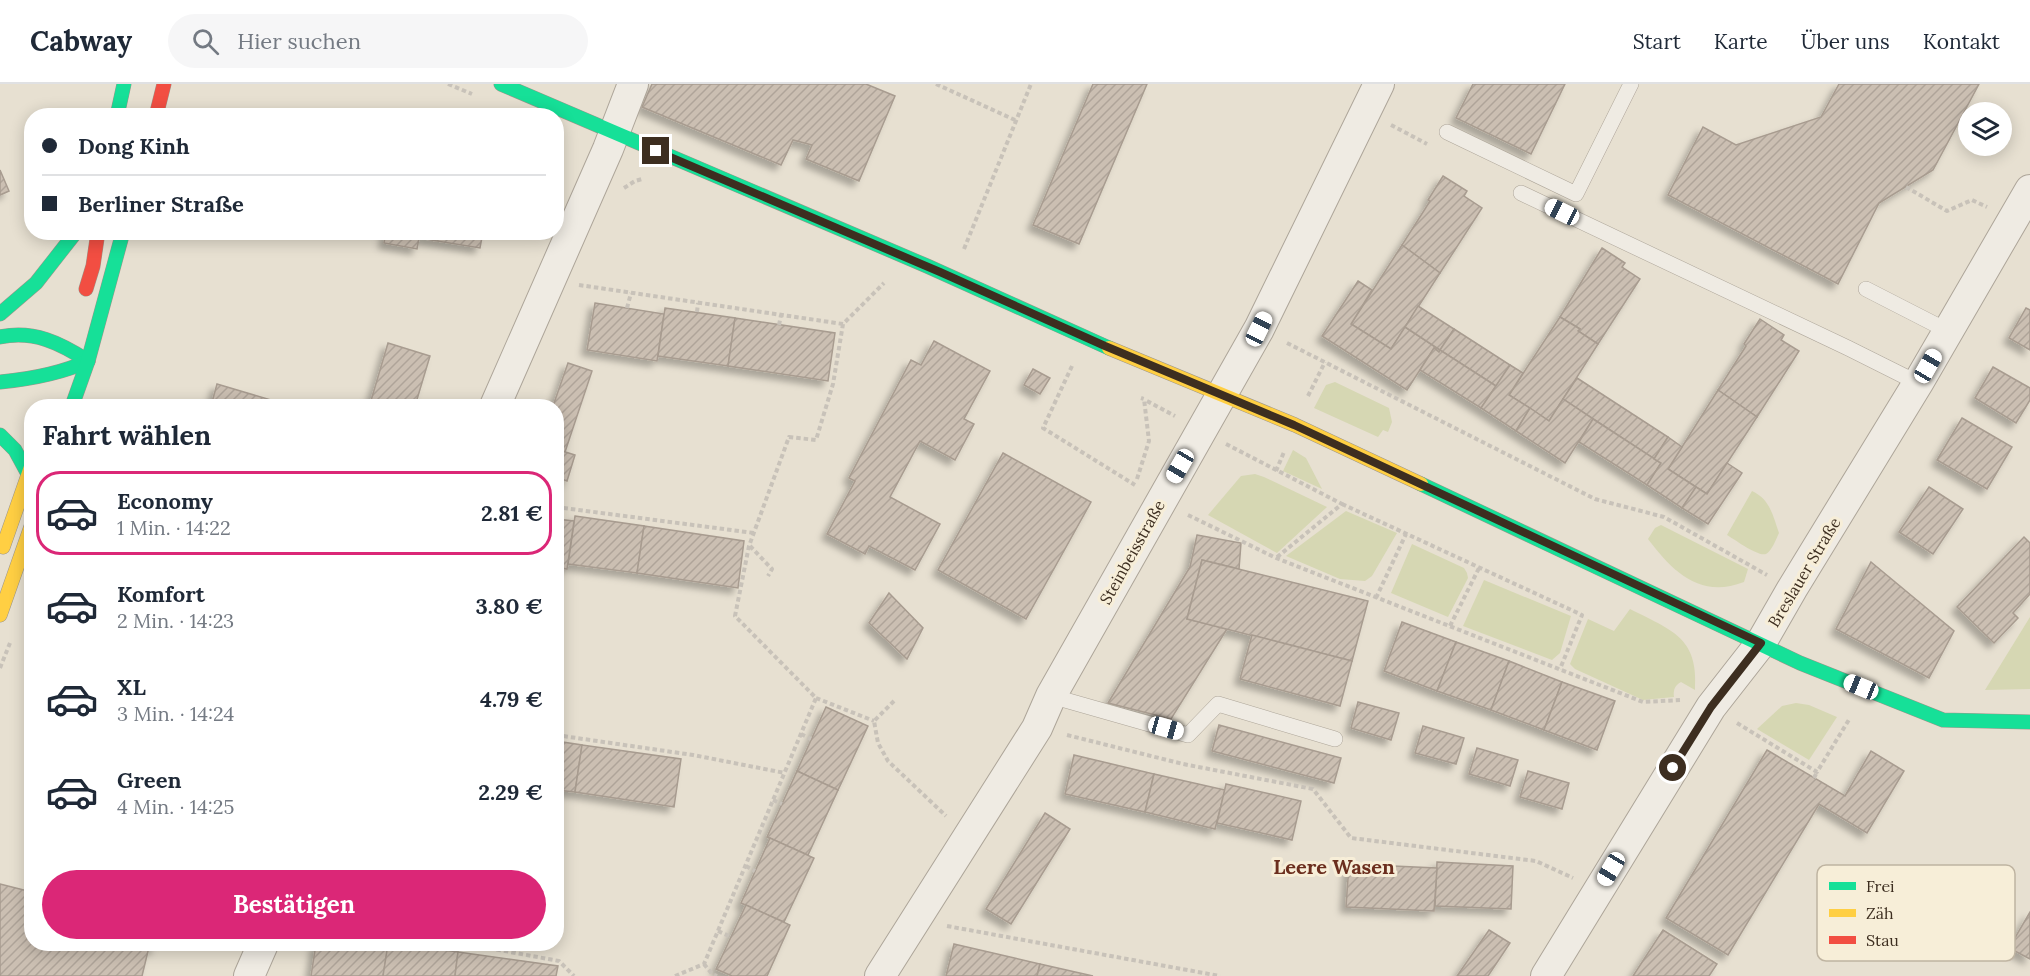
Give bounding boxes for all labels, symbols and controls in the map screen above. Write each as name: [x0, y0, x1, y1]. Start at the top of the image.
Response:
search box: [168, 14, 588, 68]
text: Cabway: [30, 23, 132, 59]
icon: search: [189, 25, 222, 58]
text: Hier suchen: [237, 27, 361, 55]
text: Start: [1633, 28, 1681, 55]
text: Karte: [1714, 28, 1768, 55]
text: Über uns: [1801, 28, 1890, 55]
text: Kontakt: [1923, 28, 2000, 55]
map controls: [1958, 102, 2012, 156]
button: layers: [1958, 102, 2012, 156]
text: Dong Kinh: [78, 132, 190, 160]
route end: [642, 137, 669, 164]
text: Berliner Straße: [78, 190, 244, 218]
car: [1542, 196, 1582, 228]
car: [1243, 309, 1275, 349]
car: [1911, 346, 1945, 386]
text: Fahrt wählen: [42, 418, 211, 452]
car: [1163, 446, 1197, 486]
icon: car: [45, 486, 99, 540]
text: Economy: [117, 487, 213, 515]
street label: Steinbeisstraße: [1095, 496, 1169, 608]
text: 2.81 €: [481, 499, 543, 527]
street label: Breslauer Straße: [1763, 513, 1845, 630]
text: 1 Min. · 14:22: [117, 515, 231, 540]
icon: car: [45, 579, 99, 633]
text: Komfort: [117, 580, 205, 608]
text: 3.80 €: [475, 592, 543, 620]
text: 2 Min. · 14:23: [117, 608, 234, 633]
icon: car: [45, 672, 99, 726]
car: [1841, 672, 1881, 702]
text: XL: [117, 673, 146, 701]
text: 4.79 €: [480, 685, 543, 713]
text: 3 Min. · 14:24: [117, 701, 234, 726]
car: [1146, 714, 1186, 742]
route start: [1659, 754, 1686, 781]
icon: car: [45, 765, 99, 819]
text: Green: [117, 766, 182, 794]
text: 2.29 €: [478, 778, 543, 806]
text: 4 Min. · 14:25: [117, 794, 234, 819]
car: [1594, 849, 1628, 889]
district label: Leere Wasen: [1273, 854, 1395, 879]
legend: [1817, 865, 2015, 961]
button: Bestätigen: [42, 870, 546, 939]
text: Frei: [1866, 876, 1895, 896]
text: Zäh: [1866, 903, 1894, 923]
text: Stau: [1866, 930, 1899, 950]

